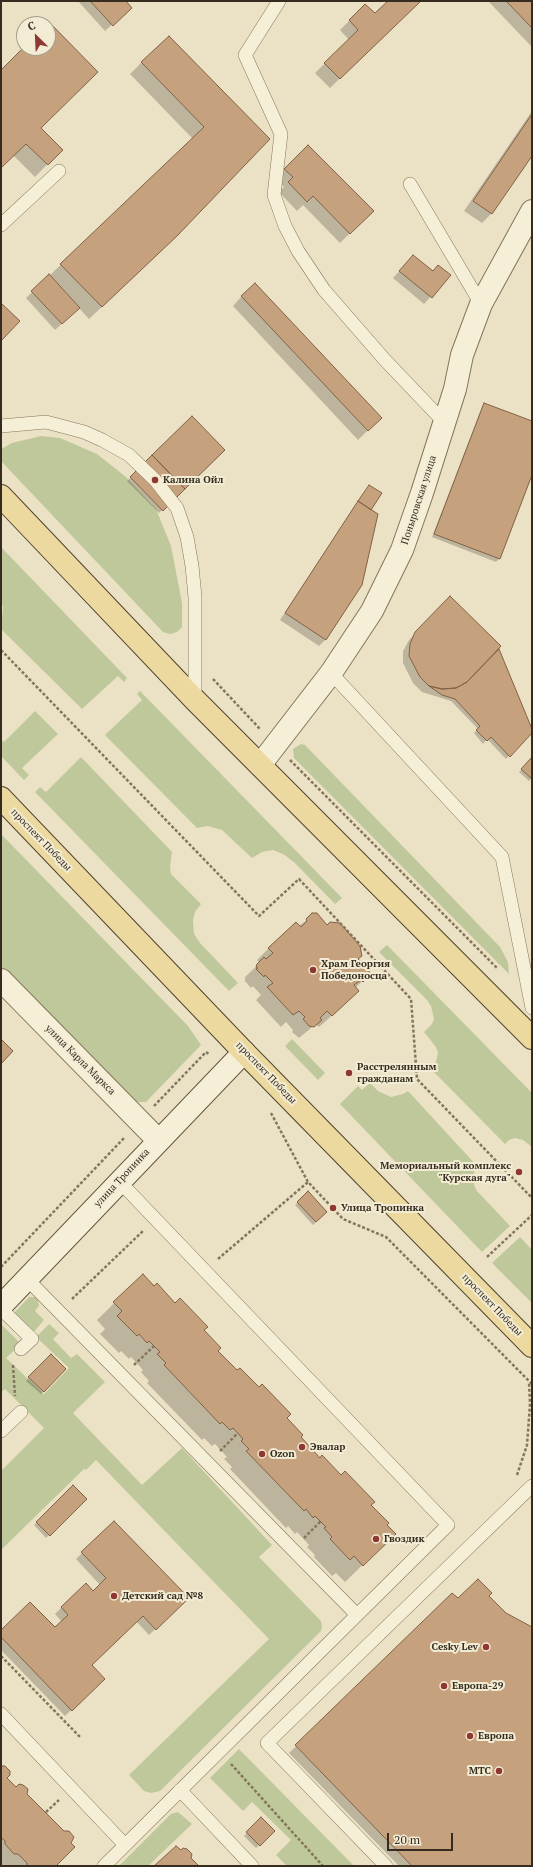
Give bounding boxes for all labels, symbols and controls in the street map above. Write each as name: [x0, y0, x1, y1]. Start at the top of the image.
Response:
north arrow: [16, 16, 56, 56]
text: С: [25, 18, 38, 34]
street label: Поныровская улица: [399, 454, 439, 546]
place label: Калина Ойл: [163, 474, 223, 486]
marker: Калина Ойл: [150, 475, 160, 485]
street label: проспект Победы: [8, 806, 74, 874]
place label: Храм Георгия Победоносца: [321, 958, 390, 982]
marker: Храм Георгия Победоносца: [308, 965, 318, 975]
street label: улица Карла Маркса: [42, 1022, 118, 1098]
street label: проспект Победы: [233, 1039, 299, 1107]
place label: Расстрелянным гражданам: [357, 1061, 436, 1084]
marker: Расстрелянным гражданам: [344, 1068, 354, 1078]
street label: улица Тропинка: [92, 1146, 152, 1210]
place label: Мемориальный комплекс "Курская дуга": [380, 1160, 511, 1184]
marker: Мемориальный комплекс "Курская дуга": [514, 1167, 524, 1177]
place label: Улица Тропинка: [341, 1202, 424, 1214]
marker: Улица Тропинка: [328, 1203, 338, 1213]
street label: проспект Победы: [459, 1271, 525, 1339]
place label: Эвалар: [310, 1441, 345, 1453]
marker: Эвалар: [297, 1442, 307, 1452]
place label: Ozon: [270, 1448, 295, 1460]
marker: Ozon: [257, 1449, 267, 1459]
place label: Гвоздик: [384, 1533, 424, 1545]
marker: Гвоздик: [371, 1534, 381, 1544]
place label: Детский сад №8: [122, 1590, 203, 1602]
marker: Детский сад №8: [109, 1591, 119, 1601]
place label: Cesky Lev: [432, 1641, 478, 1653]
marker: Cesky Lev: [481, 1642, 491, 1652]
place label: Европа-29: [452, 1680, 503, 1692]
marker: Европа-29: [439, 1681, 449, 1691]
place label: Европа: [478, 1730, 514, 1742]
marker: Европа: [465, 1731, 475, 1741]
place label: МТС: [469, 1765, 491, 1777]
marker: МТС: [494, 1766, 504, 1776]
scale bar: [389, 1825, 455, 1851]
text: 20 m: [394, 1832, 420, 1847]

